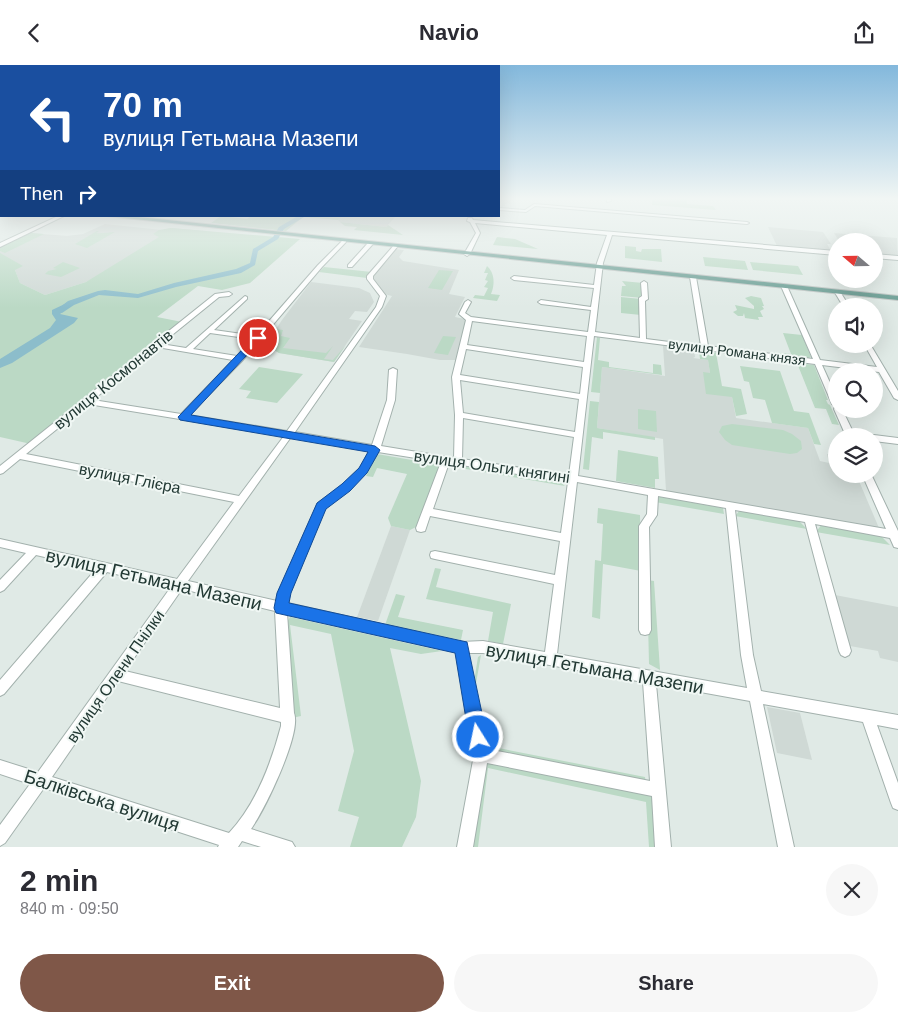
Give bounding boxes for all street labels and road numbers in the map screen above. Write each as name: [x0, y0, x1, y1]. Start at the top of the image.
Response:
street label: вулиця Космонавтів: [51, 326, 176, 432]
street label: вулиця Романа князя: [668, 336, 806, 368]
street label: вулиця Ольги княгині: [413, 447, 571, 486]
street label: вулиця Глієра: [78, 460, 182, 497]
street label: вулиця Гетьмана Мазепи: [44, 544, 264, 615]
street label: вулиця Олени Пчілки: [63, 607, 168, 746]
street label: вулиця Гетьмана Мазепи: [484, 639, 705, 698]
street label: Балківська вулиця: [21, 765, 182, 836]

